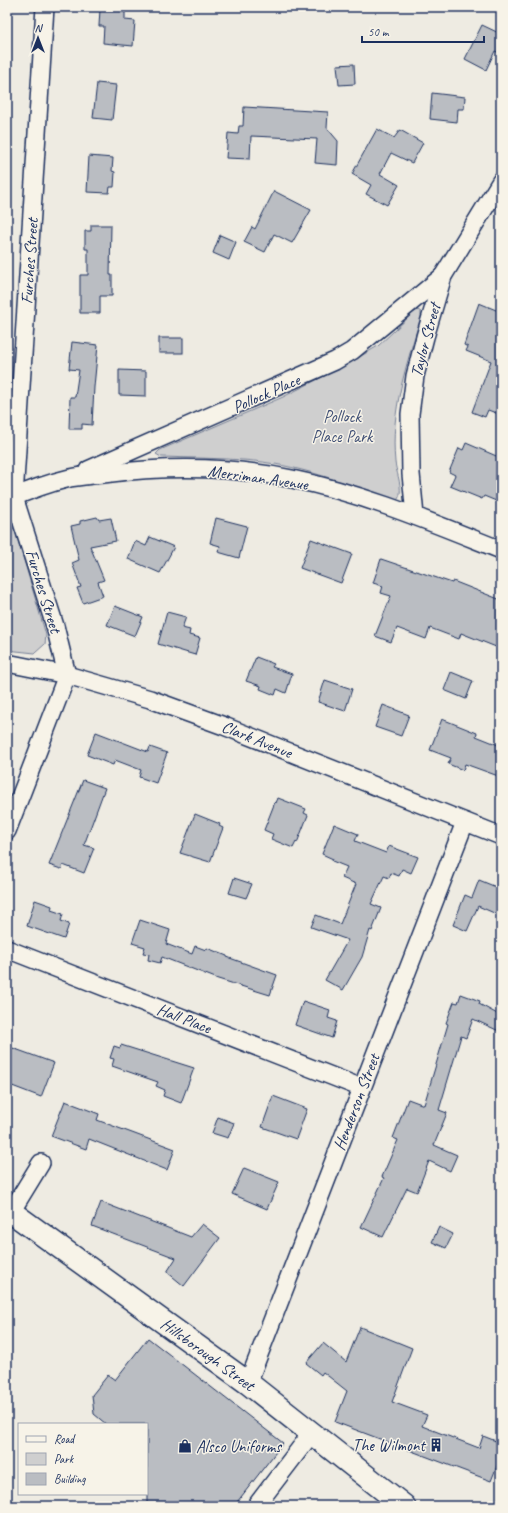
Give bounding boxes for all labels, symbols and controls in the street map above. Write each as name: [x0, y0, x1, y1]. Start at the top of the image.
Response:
north arrow: [18, 18, 58, 58]
scale bar: [362, 18, 484, 44]
text: N: [35, 21, 44, 35]
text: 50 m: [368, 24, 390, 40]
street label: Furches Street: [16, 215, 43, 305]
street label: Taylor Street: [406, 299, 446, 379]
street label: Pollock Place: [229, 369, 304, 418]
park label: Pollock Place Park: [312, 406, 374, 447]
street label: Merriman Avenue: [207, 460, 311, 495]
street label: Furches Street: [21, 547, 67, 637]
street label: Clark Avenue: [219, 716, 296, 764]
street label: Hall Place: [154, 999, 215, 1039]
street label: Henderson Street: [329, 1049, 385, 1153]
street label: Hillsborough Street: [157, 1313, 261, 1397]
legend: [18, 1423, 148, 1495]
text: Road: [54, 1431, 76, 1447]
place label: The Wilmont: [352, 1435, 427, 1456]
place label: Alsco Uniforms: [196, 1436, 282, 1457]
building icon: The Wilmont: [428, 1437, 444, 1453]
shop icon: Alsco Uniforms: [177, 1438, 193, 1454]
text: Park: [54, 1451, 75, 1467]
text: Building: [54, 1471, 86, 1487]

